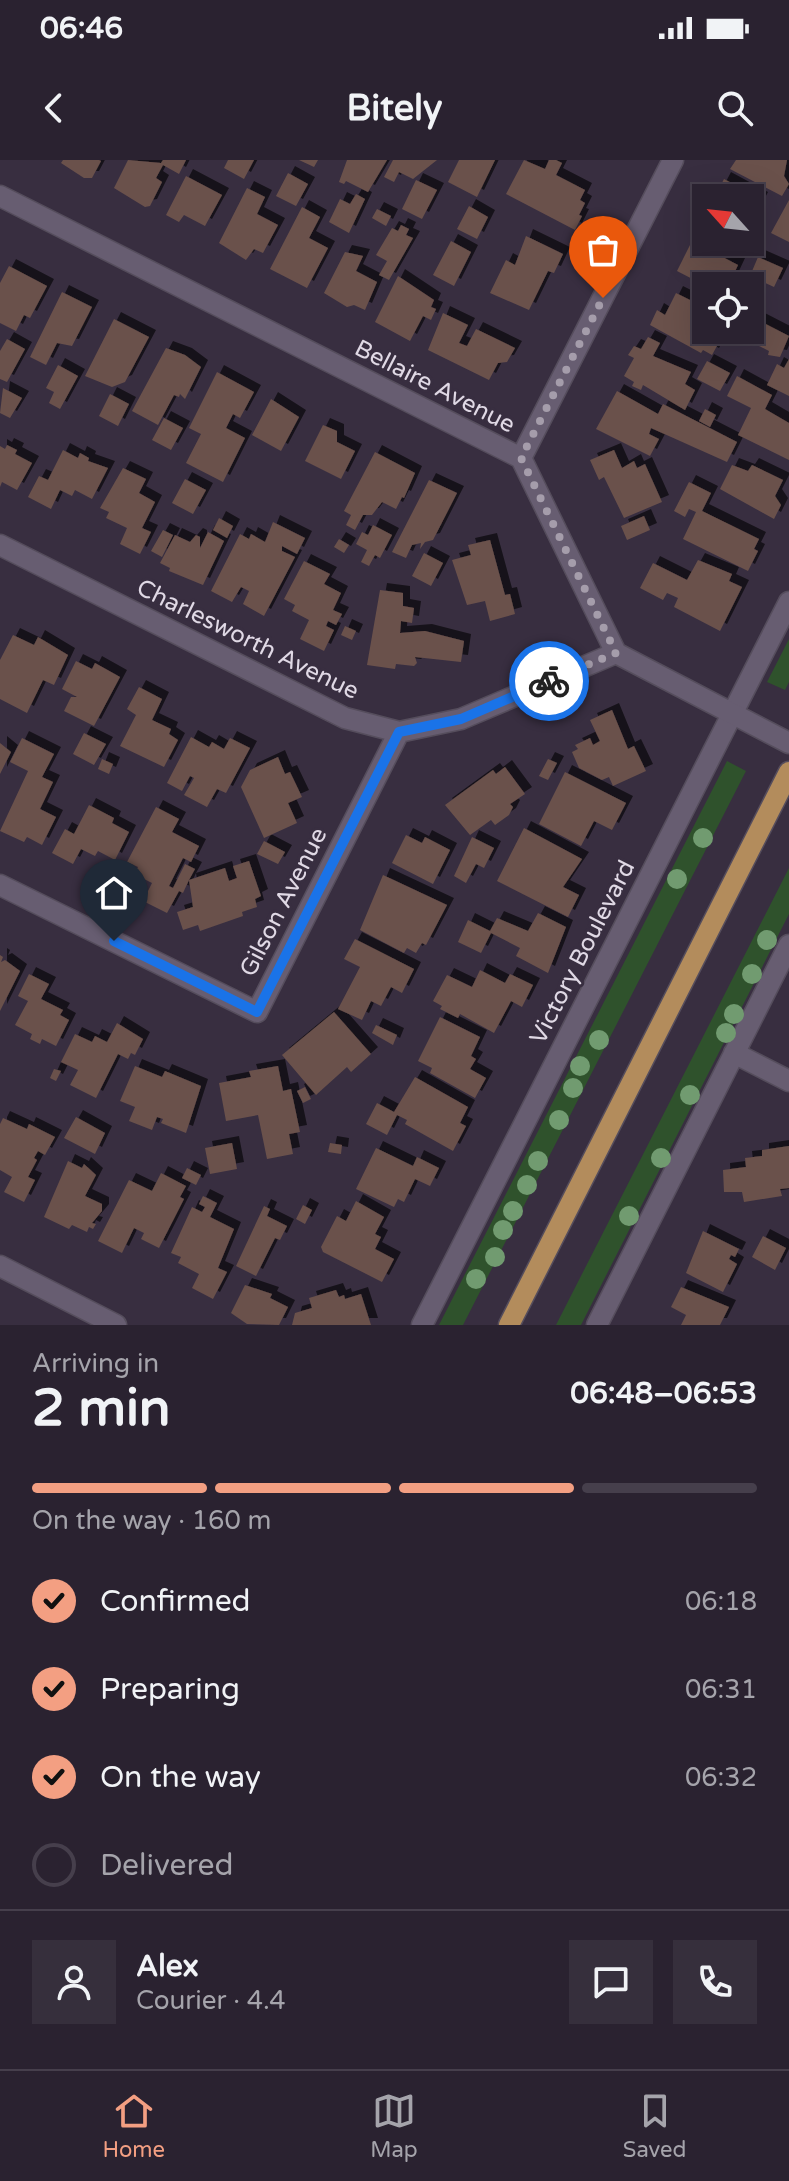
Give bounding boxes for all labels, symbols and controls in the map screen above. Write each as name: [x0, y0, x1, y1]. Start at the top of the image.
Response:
text: 06:46: [40, 10, 123, 47]
icon: back: [32, 86, 76, 130]
icon: search: [713, 86, 757, 130]
text: Bitely: [347, 87, 442, 130]
north arrow: [692, 184, 764, 256]
map controls: [692, 184, 764, 344]
pin: [569, 216, 637, 298]
icon: bag: [581, 228, 625, 272]
button: locate: [692, 272, 764, 344]
street label: Bellaire Avenue: [350, 334, 520, 439]
street label: Charlesworth Avenue: [132, 573, 364, 706]
courier: [509, 641, 589, 721]
icon: bike: [527, 659, 571, 703]
street label: Gilson Avenue: [234, 823, 333, 981]
street label: Victory Boulevard: [524, 856, 641, 1049]
pin: [80, 859, 148, 941]
icon: home: [92, 871, 136, 915]
text: Arriving in: [32, 1348, 159, 1379]
text: 06:48–06:53: [570, 1375, 757, 1412]
text: 2 min: [32, 1377, 171, 1440]
text: On the way · 160 m: [32, 1505, 271, 1536]
icon: check: [32, 1579, 76, 1623]
text: Confirmed: [100, 1583, 251, 1620]
text: 06:18: [685, 1586, 757, 1617]
icon: check: [32, 1667, 76, 1711]
text: Preparing: [100, 1671, 240, 1708]
text: 06:31: [685, 1674, 757, 1705]
icon: check: [32, 1755, 76, 1799]
text: On the way: [100, 1759, 261, 1796]
text: 06:32: [685, 1762, 757, 1793]
text: Delivered: [100, 1847, 234, 1884]
button: person: [32, 1940, 116, 2024]
button: chat: [569, 1940, 653, 2024]
button: phone: [673, 1940, 757, 2024]
text: Alex: [136, 1948, 199, 1985]
text: Courier · 4.4: [136, 1985, 286, 2016]
tab: Home: [103, 2089, 165, 2163]
tab: Map: [370, 2089, 418, 2163]
tab: Saved: [623, 2089, 686, 2163]

